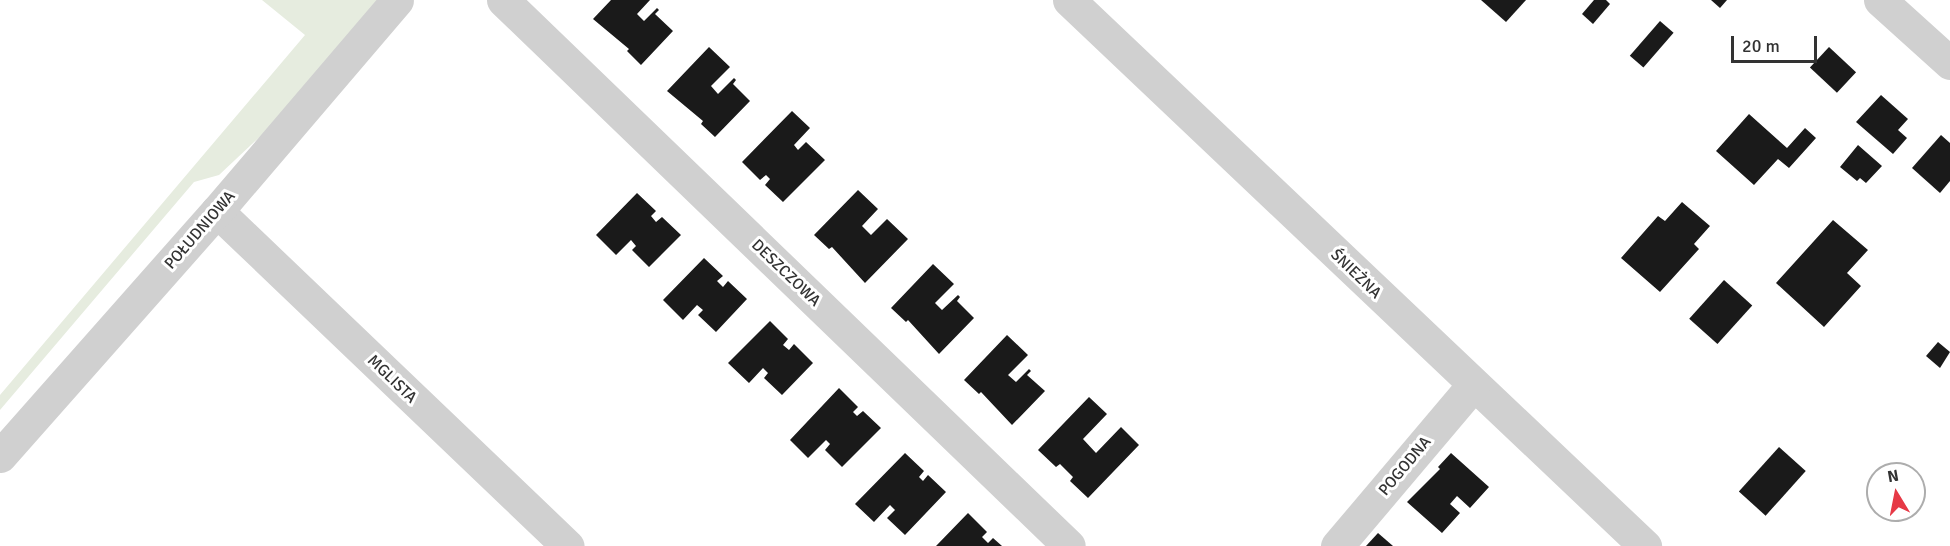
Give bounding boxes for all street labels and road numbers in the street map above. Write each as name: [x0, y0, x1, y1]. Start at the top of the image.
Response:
street label: POŁUDNIOWA: [161, 187, 239, 273]
street label: DESZCZOWA: [748, 235, 824, 311]
street label: ŚNIEŻNA: [1327, 245, 1385, 303]
street label: MGLISTA: [363, 351, 421, 407]
street label: POGODNA: [1375, 432, 1435, 500]

